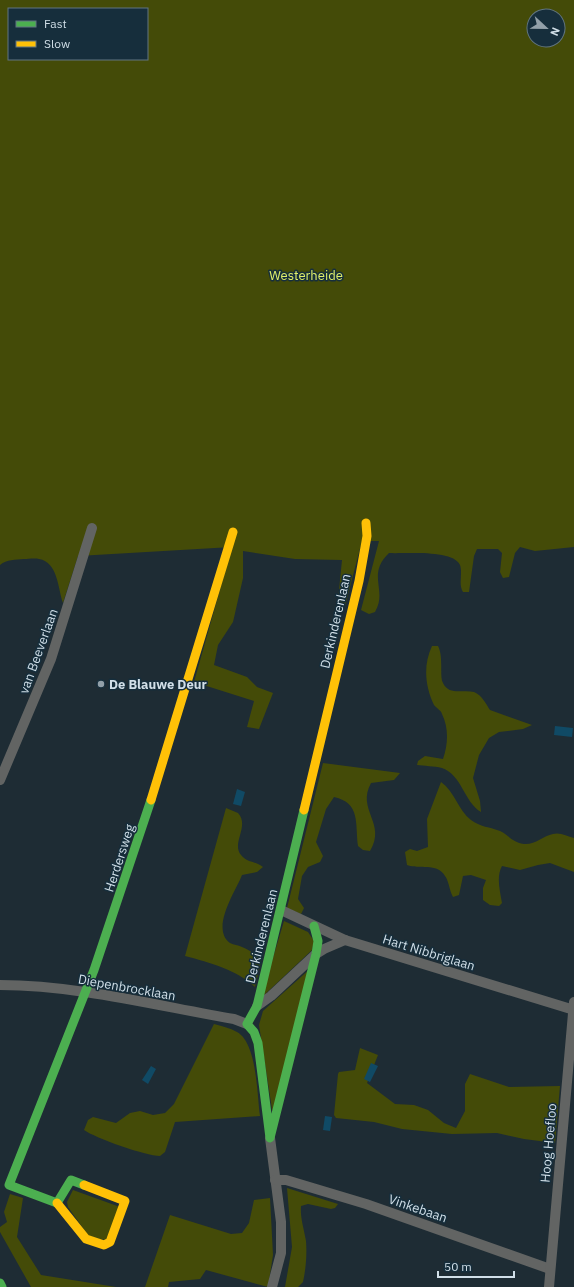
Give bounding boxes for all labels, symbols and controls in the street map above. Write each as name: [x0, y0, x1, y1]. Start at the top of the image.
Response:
legend: [8, 8, 148, 60]
north arrow: [526, 8, 566, 48]
text: Fast: [44, 16, 67, 31]
text: N: [547, 25, 563, 38]
text: Slow: [44, 36, 70, 51]
park label: Westerheide: [269, 267, 343, 284]
street label: Derkinderenlaan: [316, 572, 355, 670]
street label: van Beeverlaan: [15, 606, 62, 696]
place label: De Blauwe Deur: [109, 676, 207, 693]
marker: De Blauwe Deur: [96, 679, 106, 689]
street label: Herdersweg: [100, 822, 139, 894]
street label: Derkinderenlaan: [242, 887, 281, 985]
street label: Hart Nibbriglaan: [381, 930, 477, 975]
street label: Diepenbrocklaan: [77, 971, 177, 1004]
street label: Hoog Hoefloo: [537, 1103, 560, 1183]
street label: Vinkebaan: [386, 1190, 450, 1226]
scale bar: [438, 1253, 514, 1279]
text: 50 m: [444, 1259, 472, 1274]

